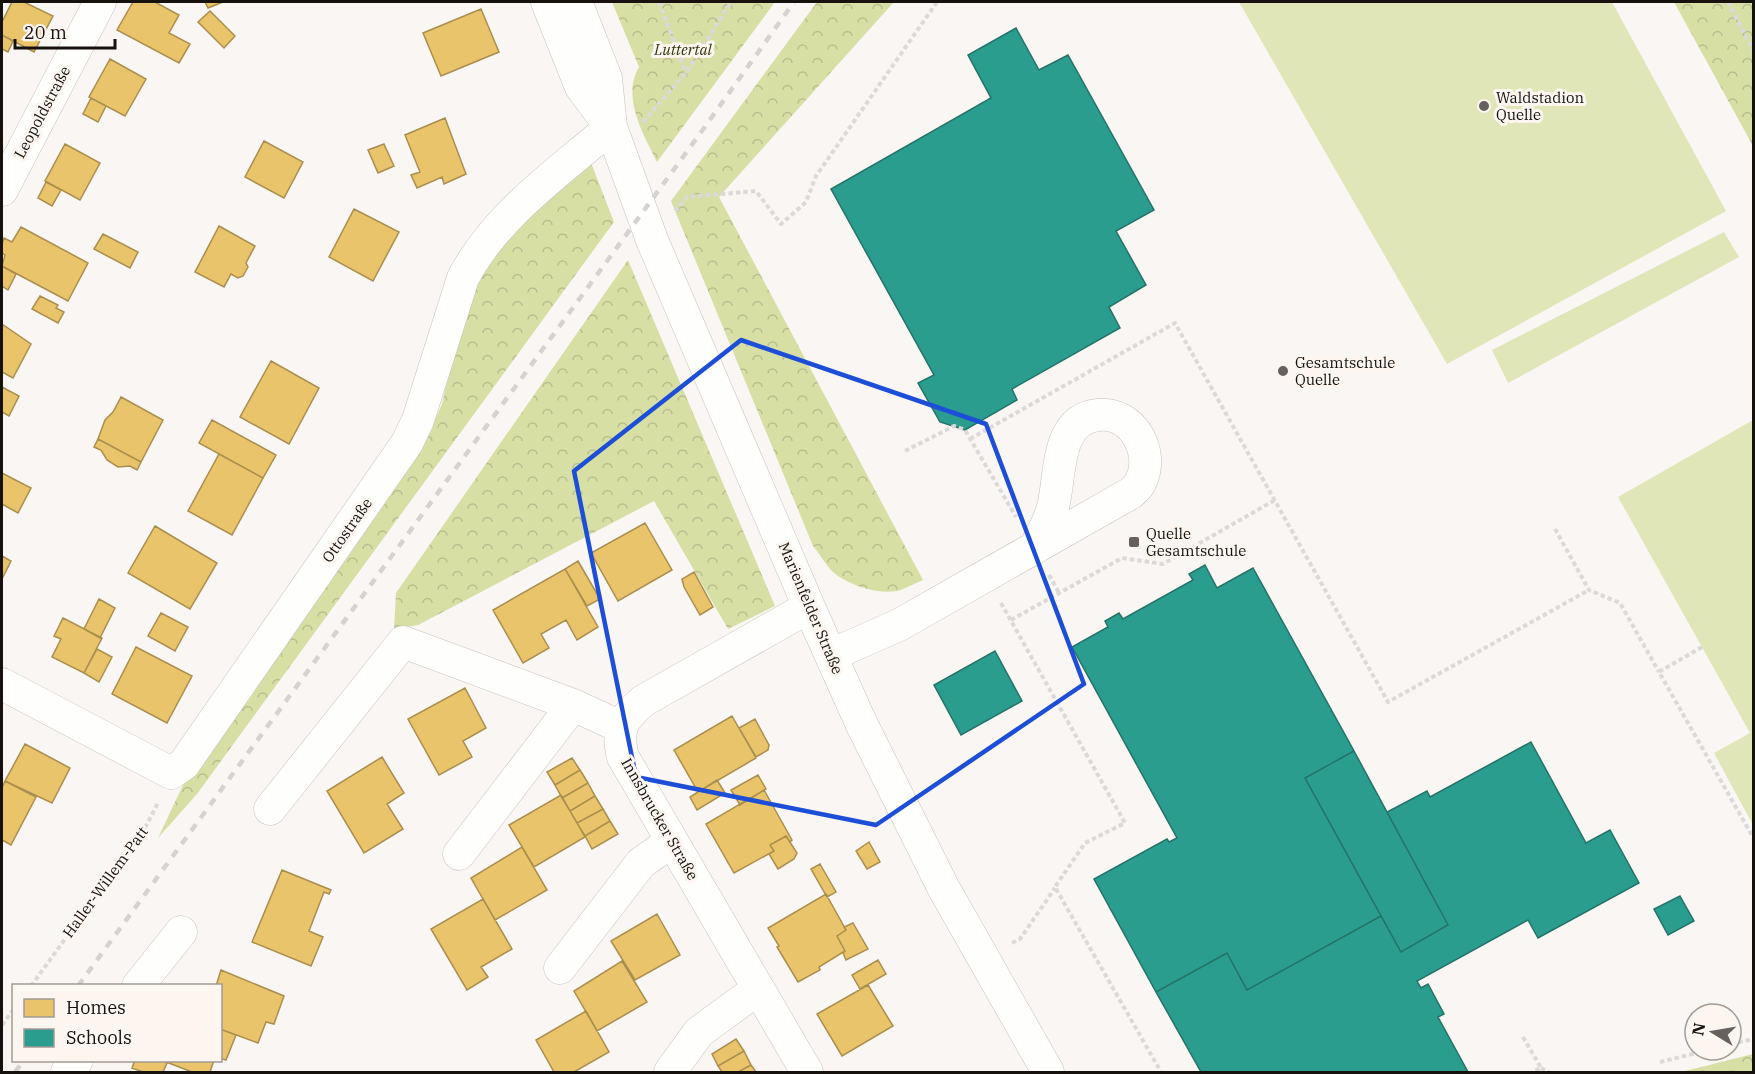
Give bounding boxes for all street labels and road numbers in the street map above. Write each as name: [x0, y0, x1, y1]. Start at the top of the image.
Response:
street label: Leopoldstraße: [10, 63, 74, 161]
street label: Ottostraße: [318, 494, 376, 566]
street label: Marienfelder Straße: [775, 539, 847, 677]
street label: Innsbrucker Straße: [617, 755, 703, 883]
street label: Haller-Willem-Patt: [58, 823, 152, 941]

